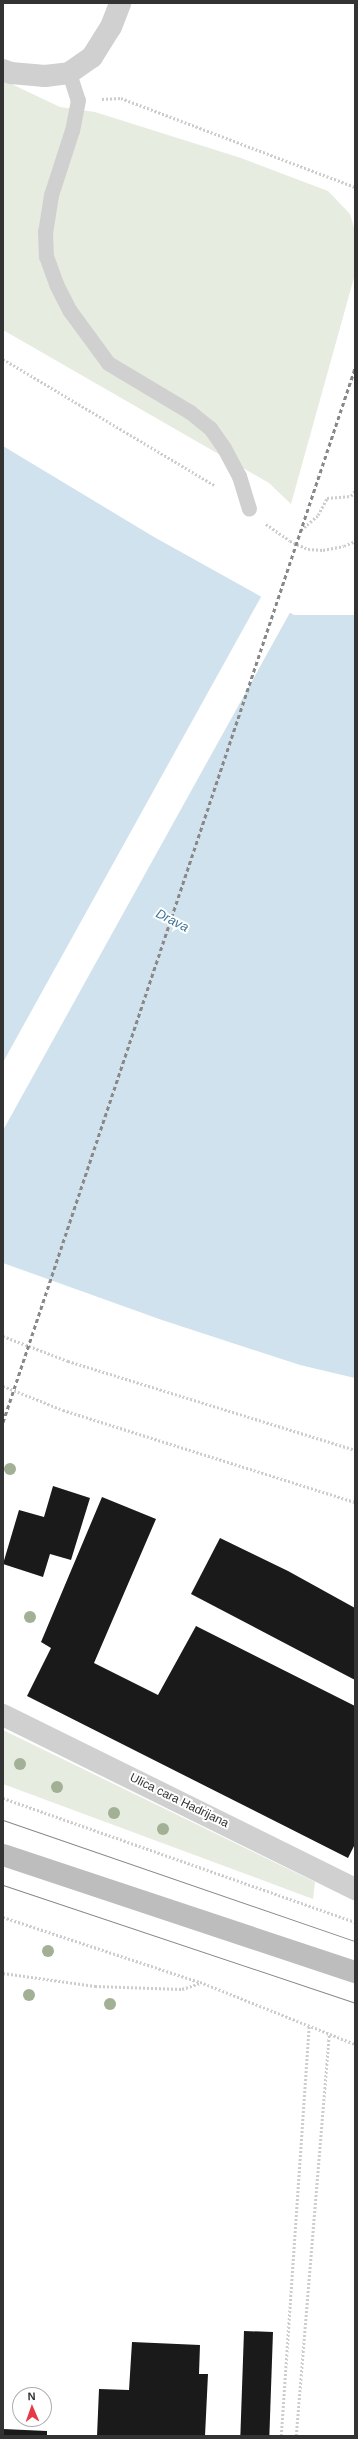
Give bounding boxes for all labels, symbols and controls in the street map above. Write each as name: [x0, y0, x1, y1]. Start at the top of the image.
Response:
water label: Drava: [153, 906, 191, 936]
street label: Ulica cara Hadrijana: [127, 1771, 231, 1831]
north arrow: [12, 2387, 52, 2427]
text: N: [27, 2390, 36, 2402]

